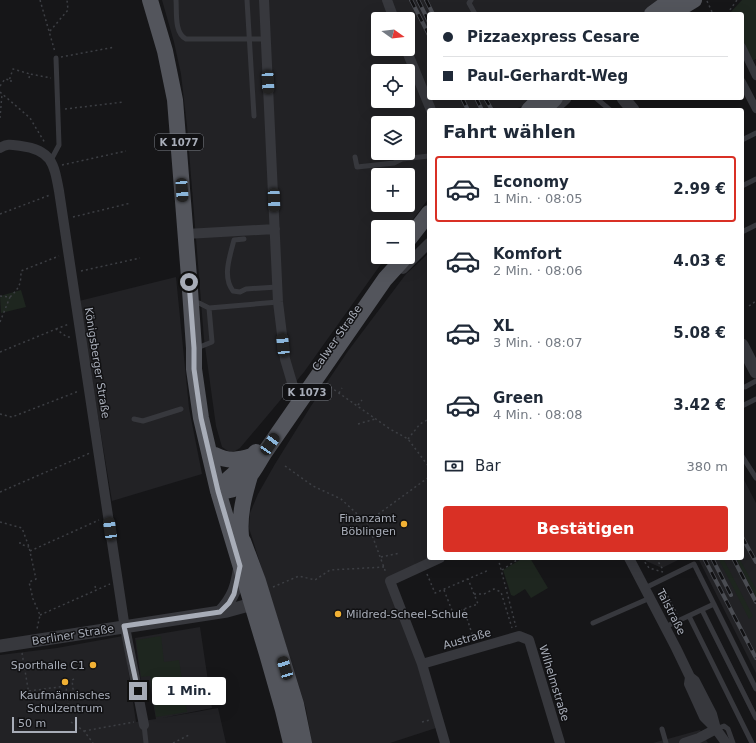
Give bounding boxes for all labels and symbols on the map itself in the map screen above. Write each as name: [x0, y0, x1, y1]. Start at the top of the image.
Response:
north arrow: [371, 12, 415, 56]
car: [261, 70, 275, 94]
road number: K 1077: [155, 134, 203, 150]
car: [175, 178, 189, 202]
car: [268, 188, 280, 212]
route start: [180, 273, 198, 291]
street label: Calwer Straße: [309, 302, 365, 373]
street label: Königsberger Straße: [82, 307, 112, 420]
car: [276, 332, 290, 358]
road number: K 1073: [283, 384, 331, 400]
car: [258, 431, 282, 457]
place label: Finanzamt Böblingen: [339, 512, 397, 538]
car: [102, 516, 118, 542]
marker: Finanzamt Böblingen: [399, 519, 409, 529]
street label: Talstraße: [653, 586, 688, 637]
place label: Mildred-Scheel-Schule: [346, 608, 468, 621]
marker: Mildred-Scheel-Schule: [333, 609, 343, 619]
street label: Berliner Straße: [31, 622, 115, 648]
street label: Austraße: [441, 626, 493, 652]
street label: Wilhelmstraße: [536, 643, 572, 723]
car: [276, 655, 294, 681]
place label: Sporthalle C1: [11, 659, 85, 672]
marker: Sporthalle C1: [88, 660, 98, 670]
marker: Kaufmännisches Schulzentrum: [60, 677, 70, 687]
callout: 1 Min.: [152, 677, 226, 705]
route end: [129, 682, 147, 700]
place label: Kaufmännisches Schulzentrum: [20, 689, 110, 715]
scale bar: [12, 715, 77, 734]

